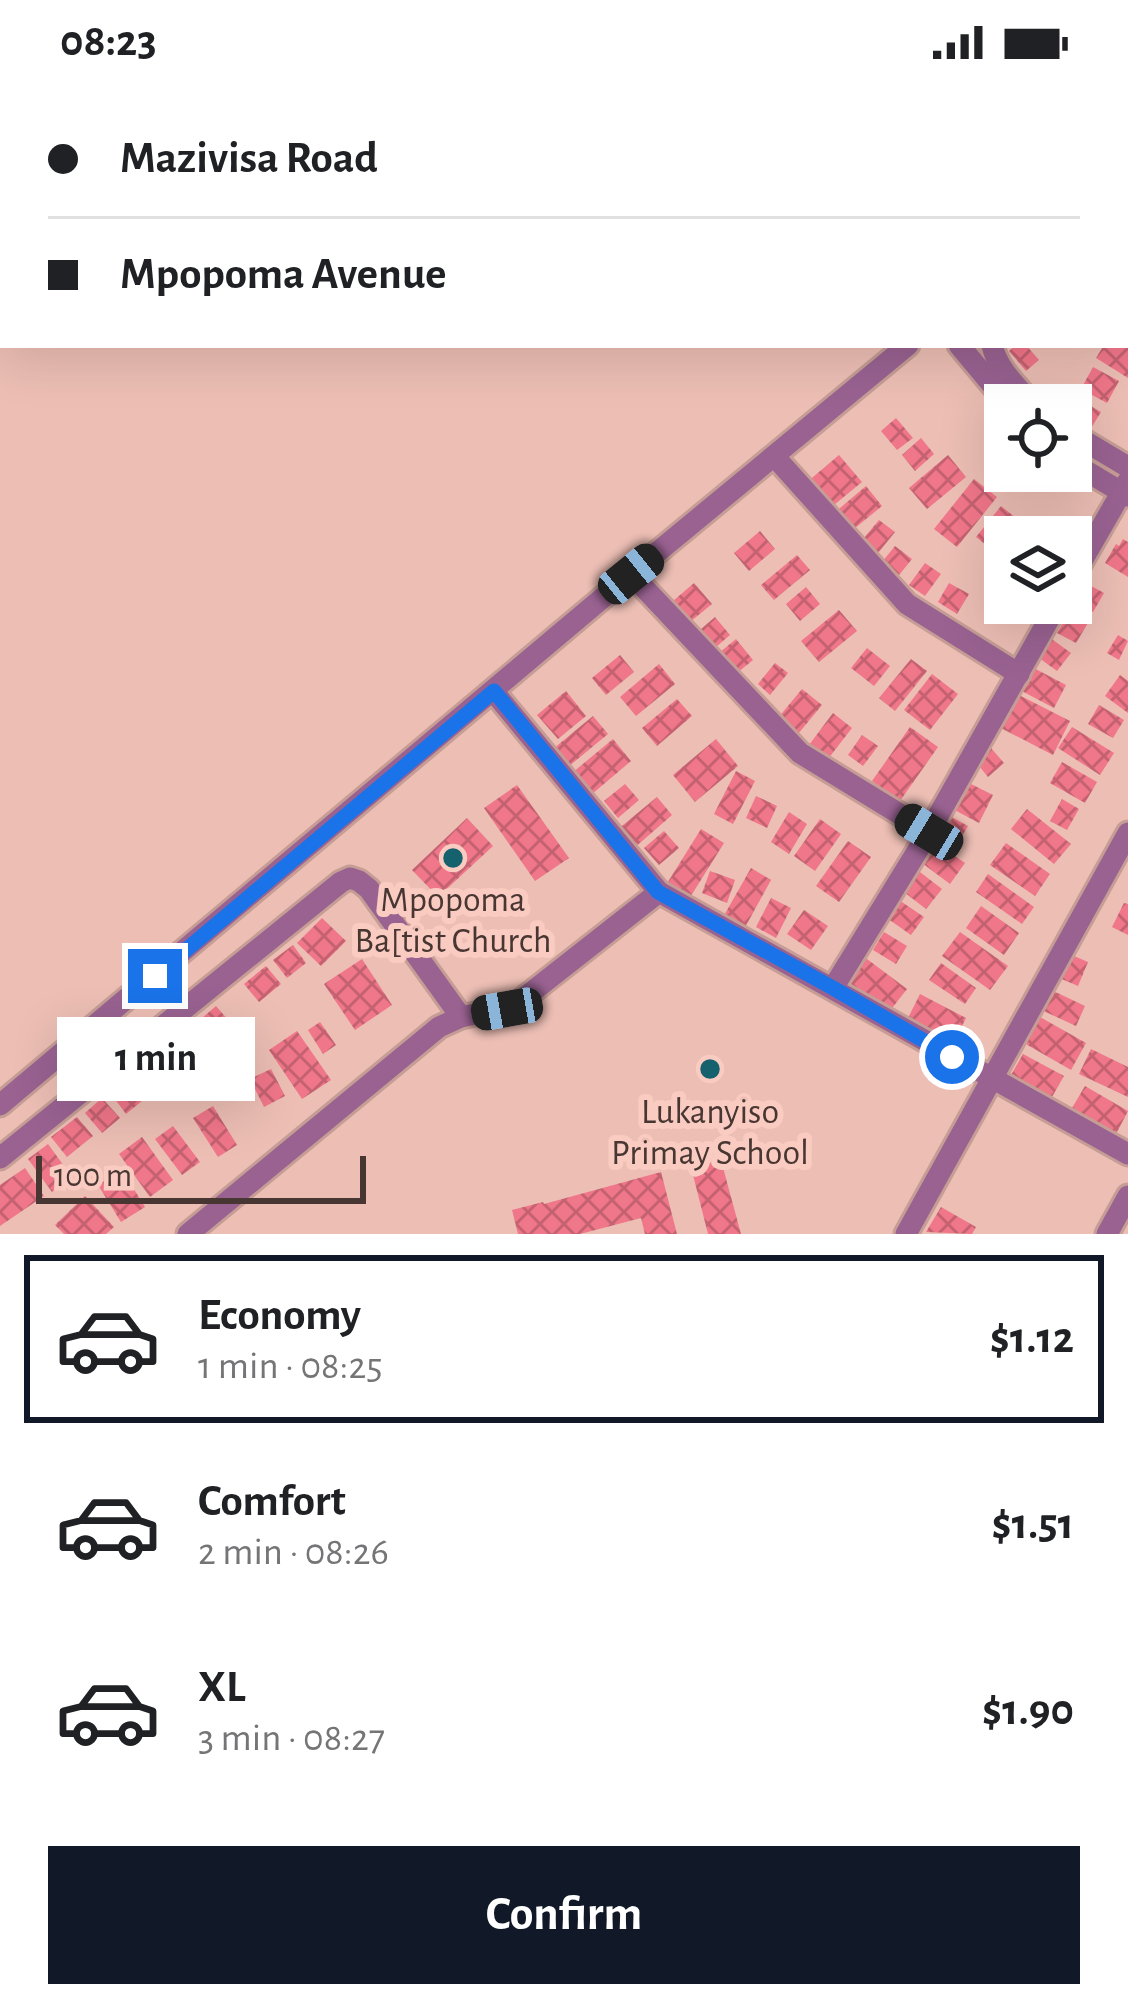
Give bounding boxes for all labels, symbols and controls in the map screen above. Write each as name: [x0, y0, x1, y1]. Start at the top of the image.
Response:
text: 08:23: [60, 19, 157, 64]
text: Mazivisa Road: [120, 136, 378, 181]
text: Mpopoma Avenue: [120, 252, 447, 297]
map controls: [984, 384, 1092, 624]
button: locate: [984, 384, 1092, 492]
button: layers: [984, 516, 1092, 624]
car: [592, 537, 670, 611]
car: [889, 798, 969, 866]
marker: Mpopoma Ba[tist Church: [440, 845, 466, 871]
place label: Mpopoma Ba[tist Church: [355, 882, 551, 959]
route end: [128, 949, 182, 1003]
car: [468, 985, 546, 1033]
callout: 1 min: [56, 1018, 254, 1102]
route start: [925, 1030, 979, 1084]
text: 1 min: [115, 1039, 197, 1078]
marker: Lukanyiso Primay School: [697, 1056, 723, 1082]
place label: Lukanyiso Primay School: [611, 1094, 809, 1171]
scale bar: [36, 1150, 366, 1203]
text: 100 m: [54, 1160, 132, 1193]
icon: car: [54, 1285, 162, 1393]
text: Economy: [198, 1293, 361, 1338]
text: $1.12: [990, 1316, 1074, 1361]
text: 1 min · 08:25: [198, 1347, 382, 1386]
icon: car: [54, 1471, 162, 1579]
text: Comfort: [198, 1479, 346, 1524]
text: $1.51: [992, 1502, 1074, 1547]
text: 2 min · 08:26: [198, 1533, 389, 1572]
icon: car: [54, 1657, 162, 1765]
text: XL: [198, 1665, 246, 1710]
text: $1.90: [982, 1688, 1074, 1733]
text: 3 min · 08:27: [198, 1719, 385, 1758]
button: Confirm: [48, 1846, 1080, 1984]

